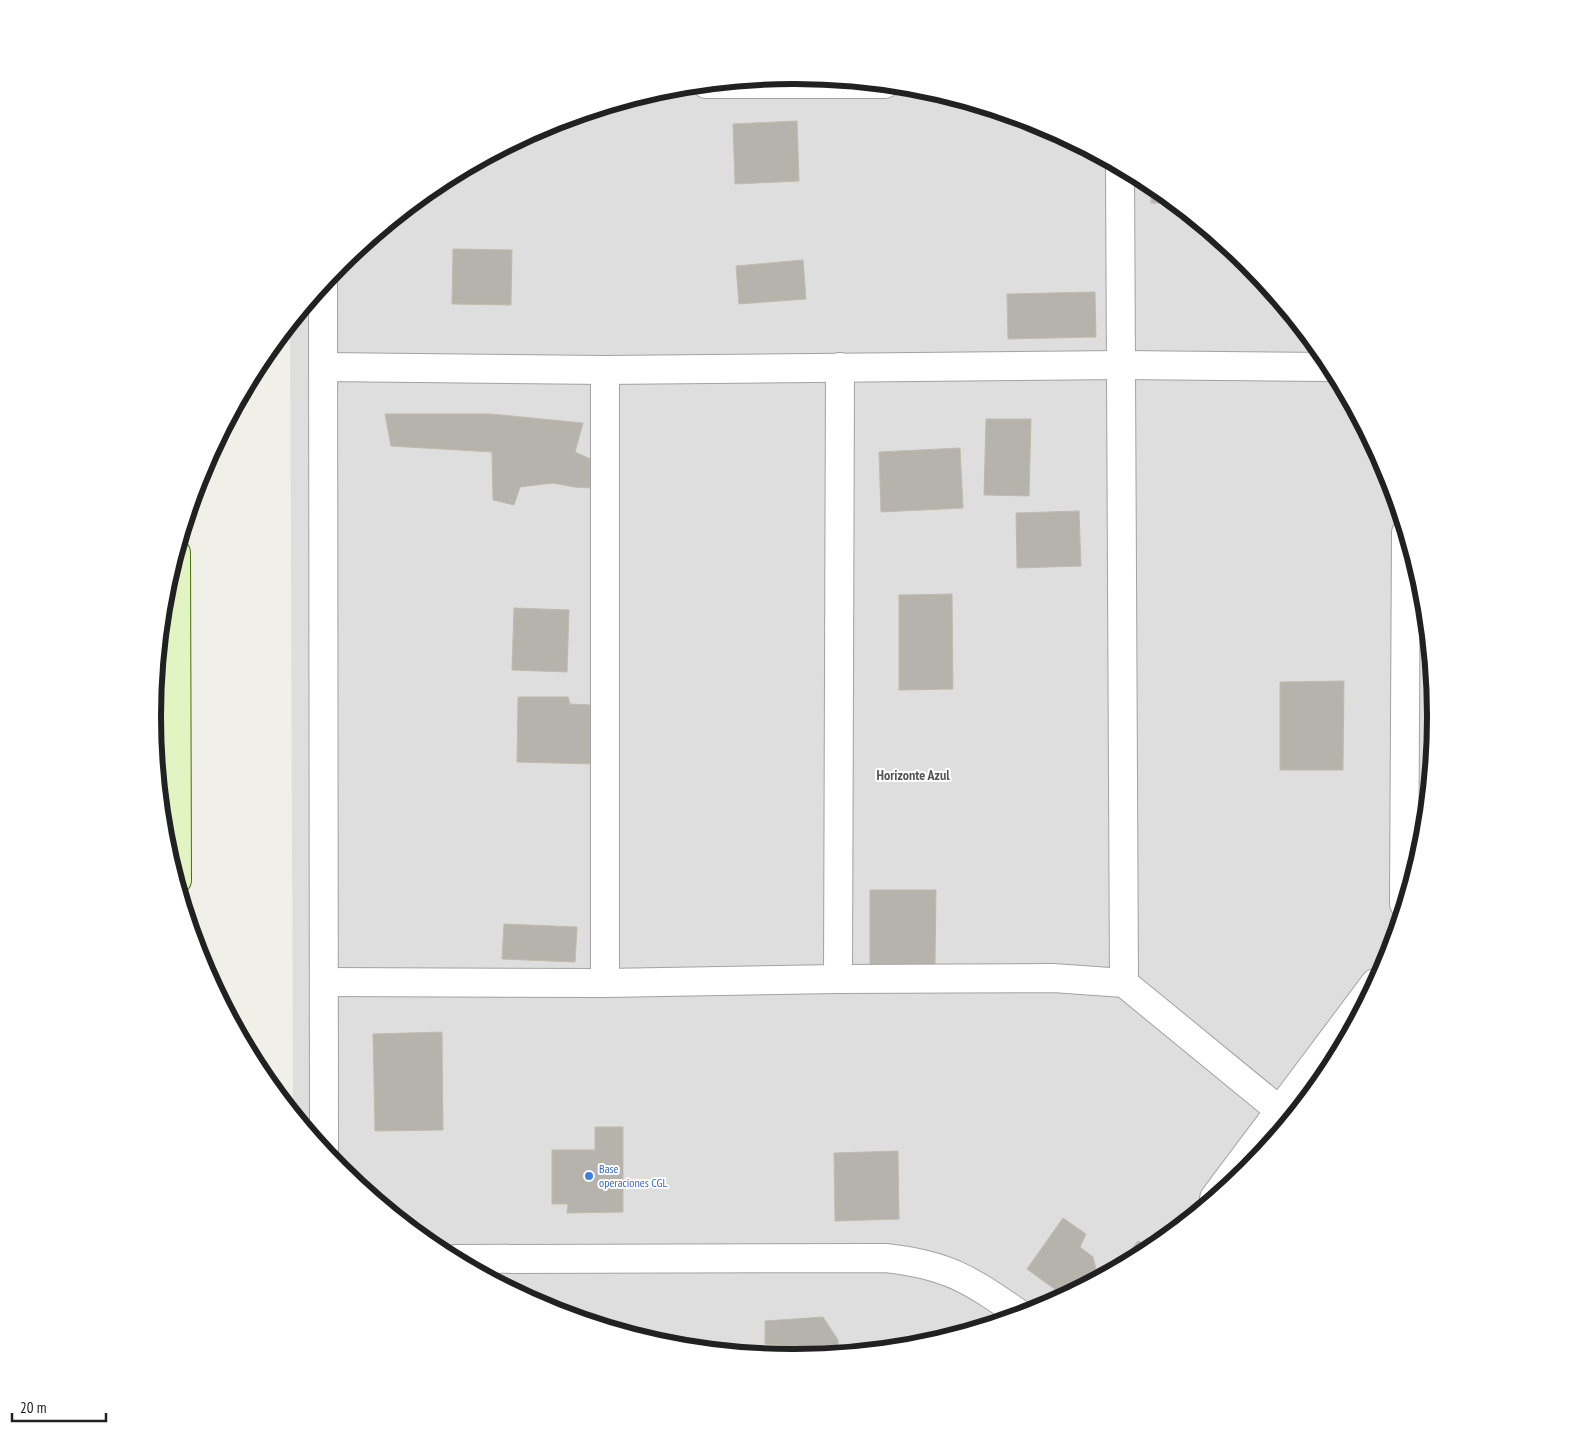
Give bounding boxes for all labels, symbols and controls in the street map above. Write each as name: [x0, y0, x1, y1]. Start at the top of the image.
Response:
district label: Horizonte Azul: [876, 766, 950, 784]
place label: Base operaciones CGL: [599, 1161, 667, 1190]
marker: Base operaciones CGL: [583, 1170, 595, 1182]
scale bar: [12, 1390, 106, 1422]
text: 20 m: [20, 1398, 46, 1417]

